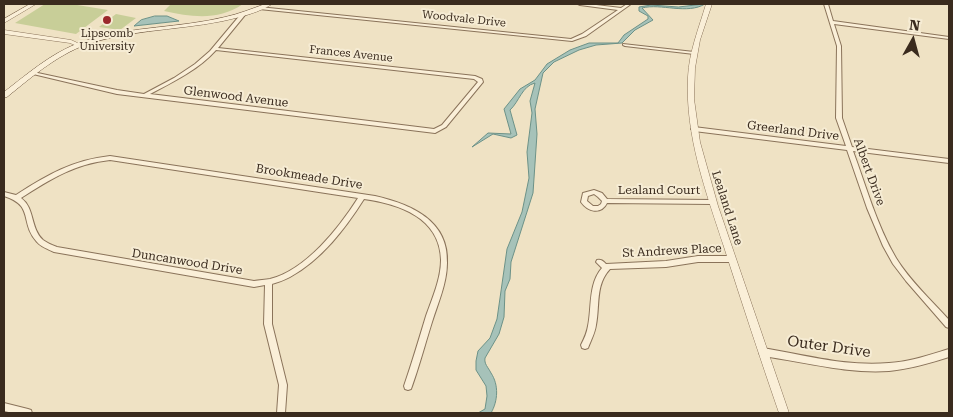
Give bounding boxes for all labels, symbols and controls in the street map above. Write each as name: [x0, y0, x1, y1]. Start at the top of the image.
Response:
street label: Woodvale Drive: [421, 8, 507, 30]
marker: Lipscomb University: [101, 14, 113, 26]
north arrow: [888, 15, 938, 65]
text: N: [909, 17, 921, 34]
place label: Lipscomb University: [79, 27, 135, 53]
street label: Frances Avenue: [309, 43, 393, 65]
street label: Glenwood Avenue: [183, 83, 289, 111]
street label: Greerland Drive: [746, 118, 840, 144]
street label: Albert Drive: [850, 136, 888, 208]
street label: Brookmeade Drive: [255, 161, 363, 193]
street label: Lealand Lane: [708, 169, 746, 247]
street label: Lealand Court: [618, 183, 700, 197]
street label: St Andrews Place: [622, 241, 722, 261]
street label: Duncanwood Drive: [131, 246, 243, 278]
street label: Outer Drive: [786, 332, 872, 362]

